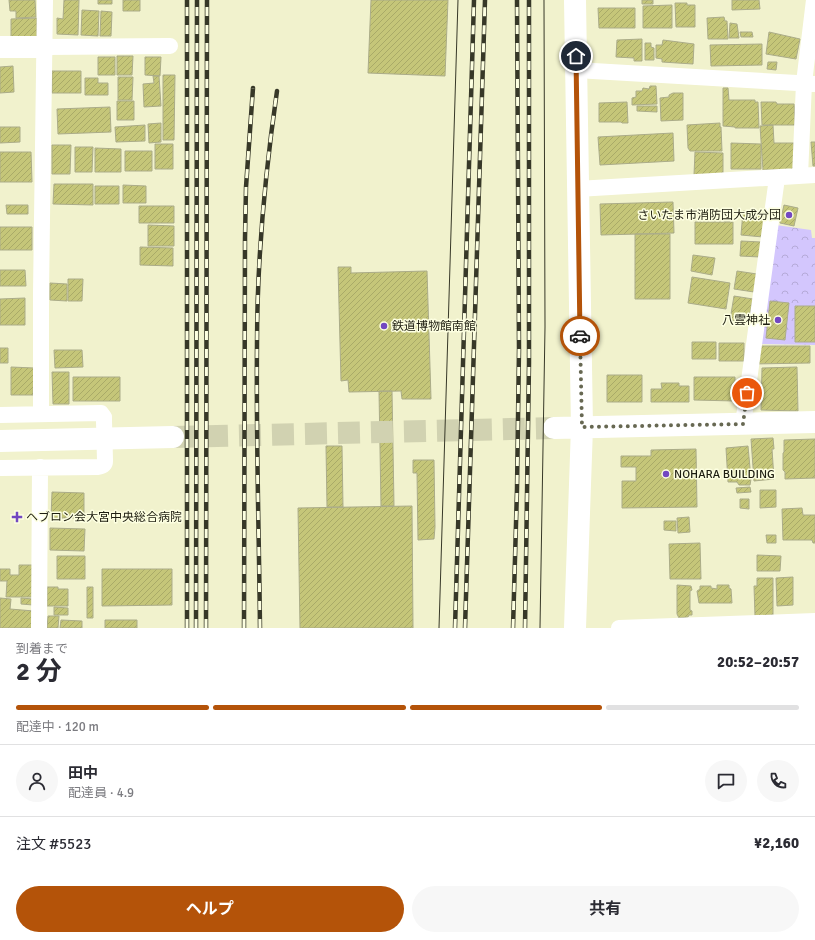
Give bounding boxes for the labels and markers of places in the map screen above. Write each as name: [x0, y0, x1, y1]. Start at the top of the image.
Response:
pin: [559, 39, 593, 73]
place label: さいたま市消防団大成分団: [637, 208, 781, 223]
marker: さいたま市消防団大成分団: [784, 210, 794, 220]
place label: 八雲神社: [722, 313, 770, 328]
marker: 八雲神社: [773, 315, 783, 325]
place label: 鉄道博物館南館: [392, 319, 476, 334]
marker: 鉄道博物館南館: [379, 321, 389, 331]
pin: [730, 376, 764, 410]
place label: NOHARA BUILDING: [674, 467, 775, 482]
marker: NOHARA BUILDING: [661, 469, 671, 479]
place label: ヘブロン会大宮中央総合病院: [26, 510, 182, 525]
marker: ヘブロン会大宮中央総合病院: [11, 511, 23, 523]

